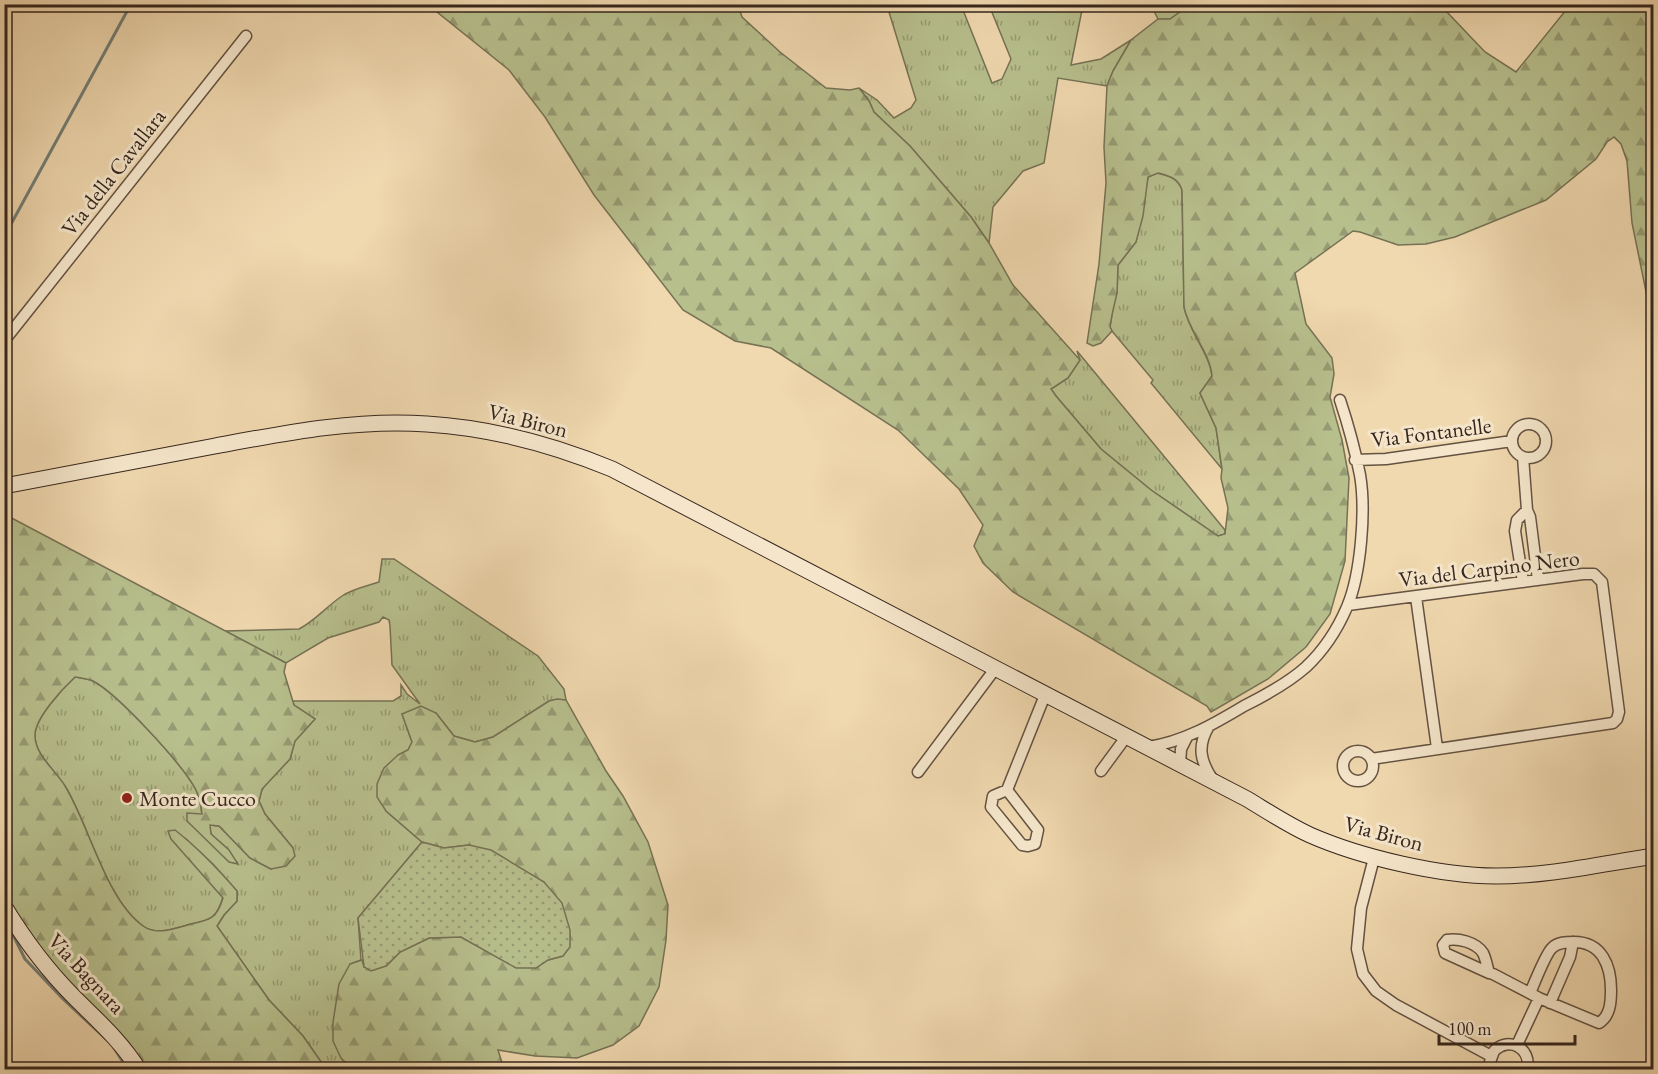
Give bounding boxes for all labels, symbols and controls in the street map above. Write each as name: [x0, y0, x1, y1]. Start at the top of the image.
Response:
street label: Via della Cavallara: [55, 103, 172, 242]
street label: Via Biron: [485, 397, 571, 444]
street label: Via Fontanelle: [1369, 411, 1493, 454]
street label: Via del Carpino Nero: [1397, 543, 1581, 594]
place label: Monte Cucco: [139, 784, 256, 813]
marker: Monte Cucco: [120, 791, 134, 805]
street label: Via Biron: [1341, 809, 1427, 858]
street label: Via Bagnara: [42, 927, 132, 1020]
scale bar: [1439, 1008, 1576, 1046]
text: 100 m: [1448, 1017, 1492, 1040]

